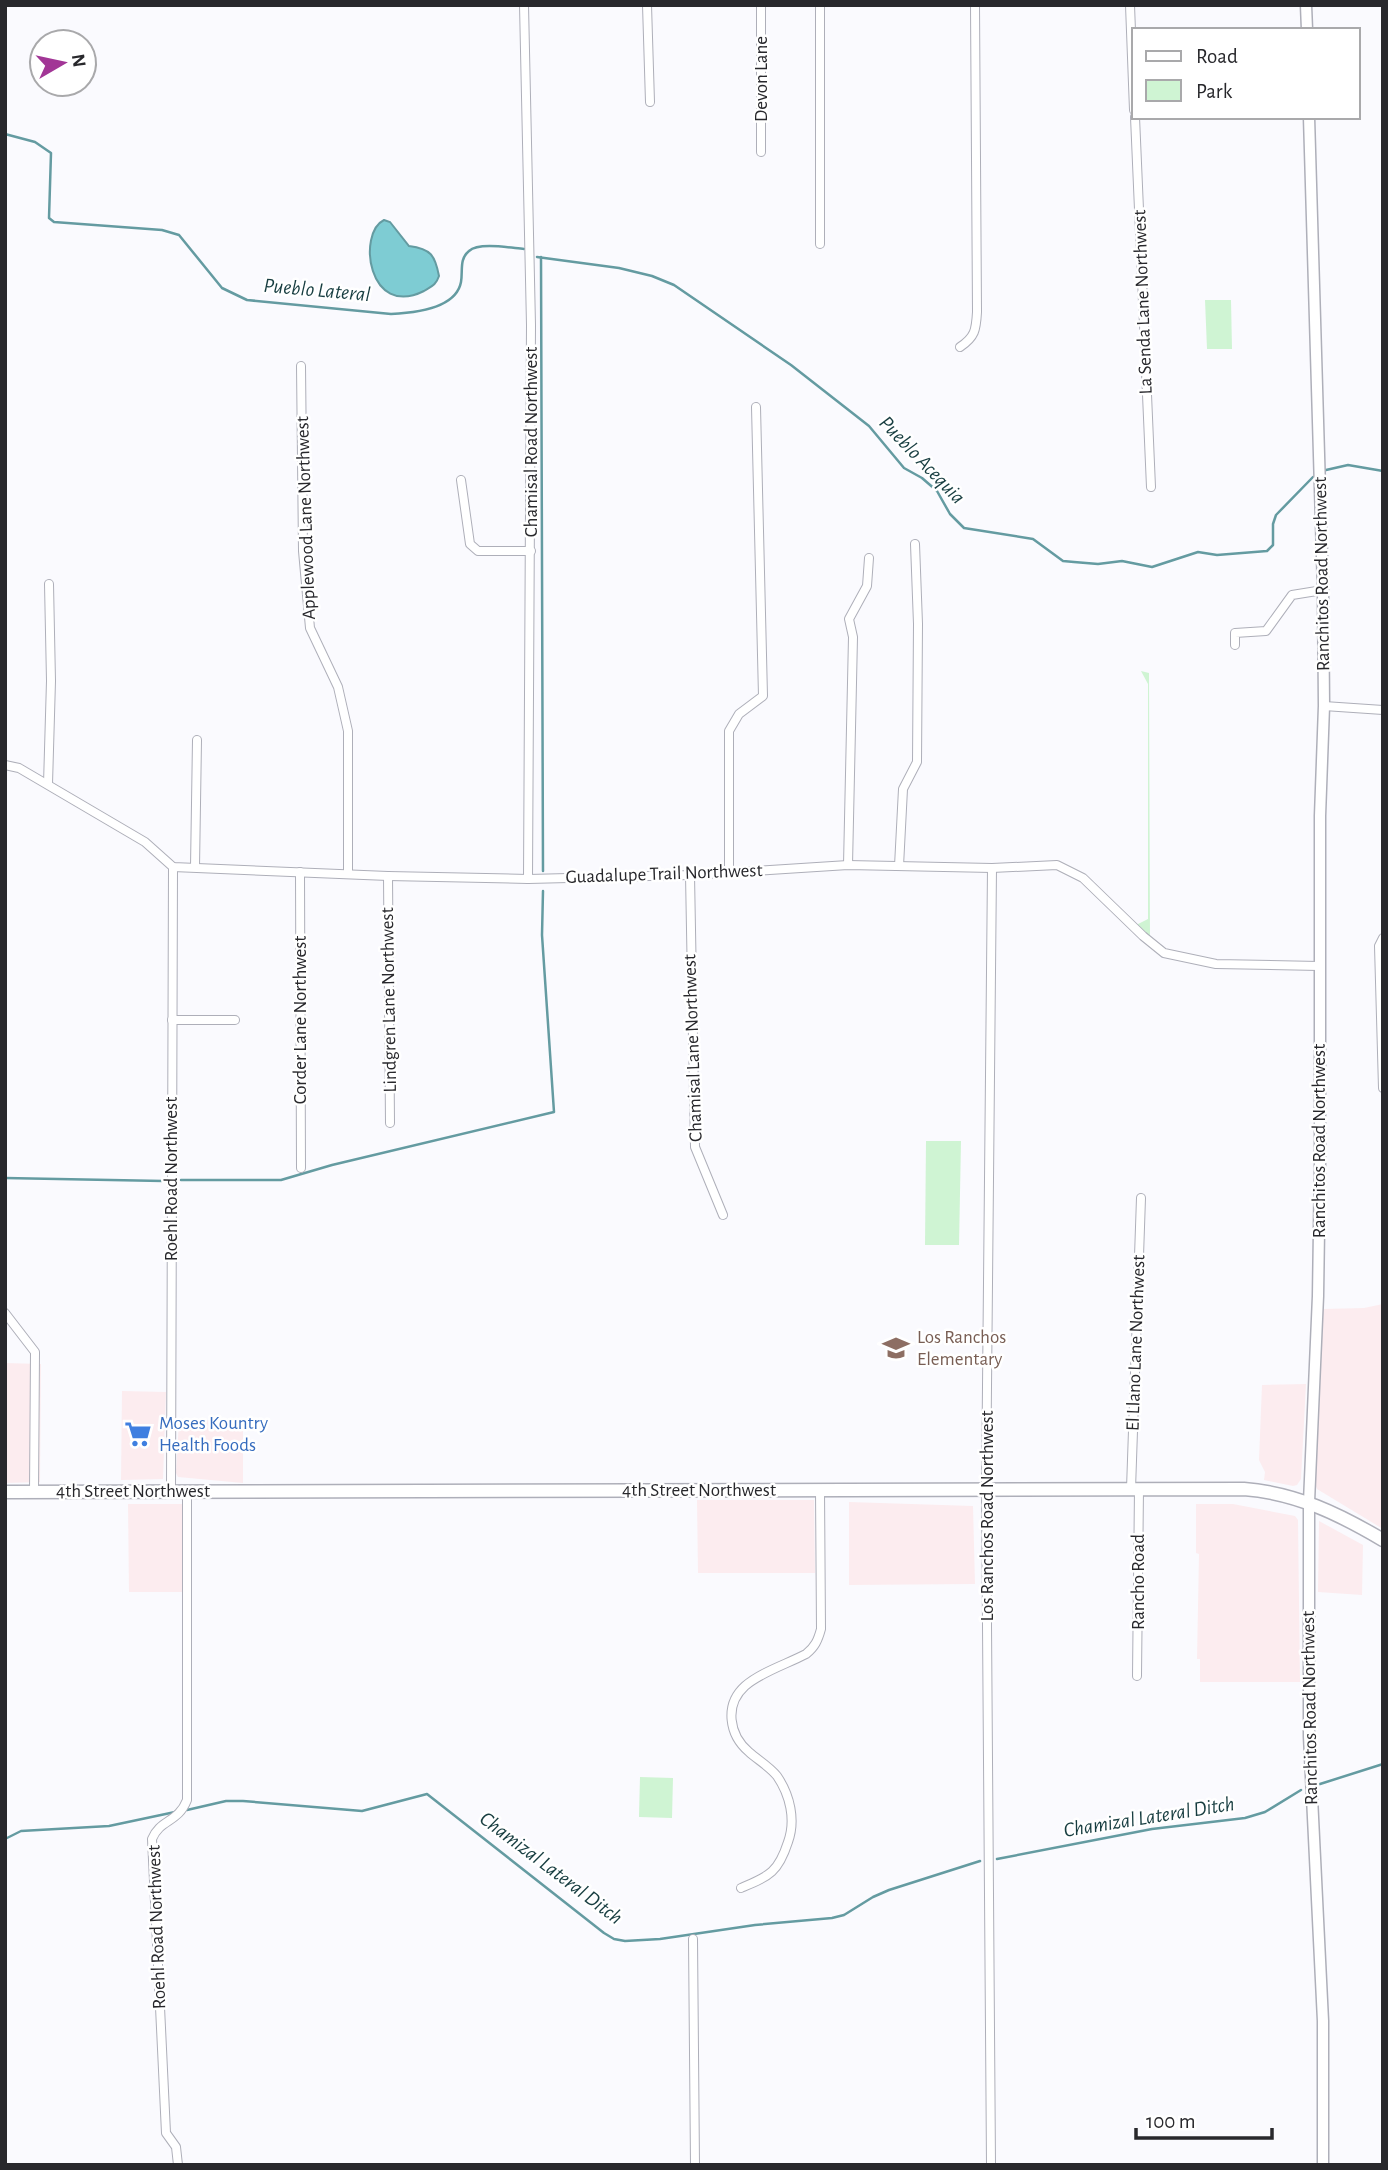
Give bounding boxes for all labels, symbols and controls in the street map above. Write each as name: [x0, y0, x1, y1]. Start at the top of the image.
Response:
north arrow: [28, 28, 98, 98]
legend: [1132, 28, 1360, 119]
street label: Devon Lane: [752, 36, 771, 122]
text: Road: [1196, 46, 1238, 67]
text: N: [68, 53, 89, 69]
text: Park: [1196, 81, 1233, 102]
street label: La Senda Lane Northwest: [1130, 209, 1156, 395]
water label: Pueblo Lateral: [263, 275, 371, 305]
street label: Chamisal Road Northwest: [522, 347, 541, 537]
water label: Pueblo Acequia: [875, 412, 969, 508]
street label: Applewood Lane Northwest: [293, 416, 319, 620]
street label: Ranchitos Road Northwest: [1311, 477, 1333, 671]
street label: Guadalupe Trail Northwest: [565, 861, 763, 887]
street label: Lindgren Lane Northwest: [378, 907, 400, 1093]
street label: Corder Lane Northwest: [291, 936, 310, 1104]
street label: Chamisal Lane Northwest: [680, 954, 706, 1142]
street label: Ranchitos Road Northwest: [1310, 1044, 1329, 1238]
street label: Roehl Road Northwest: [162, 1097, 181, 1261]
street label: El Llano Lane Northwest: [1123, 1254, 1149, 1432]
place label: Los Ranchos Elementary: [917, 1328, 1006, 1369]
school or university icon: Los Ranchos Elementary: [881, 1333, 911, 1363]
street label: Los Ranchos Road Northwest: [978, 1410, 997, 1622]
place label: Moses Kountry Health Foods: [159, 1414, 268, 1455]
supermarket icon: Moses Kountry Health Foods: [123, 1419, 153, 1449]
street label: 4th Street Northwest: [622, 1481, 776, 1500]
street label: 4th Street Northwest: [56, 1482, 210, 1501]
street label: Rancho Road: [1129, 1534, 1148, 1630]
street label: Ranchitos Road Northwest: [1299, 1611, 1321, 1805]
water label: Chamizal Lateral Ditch: [1062, 1793, 1236, 1841]
water label: Chamizal Lateral Ditch: [476, 1808, 626, 1928]
street label: Roehl Road Northwest: [145, 1844, 169, 2010]
scale bar: [1136, 2096, 1272, 2140]
text: 100 m: [1146, 2111, 1196, 2132]

